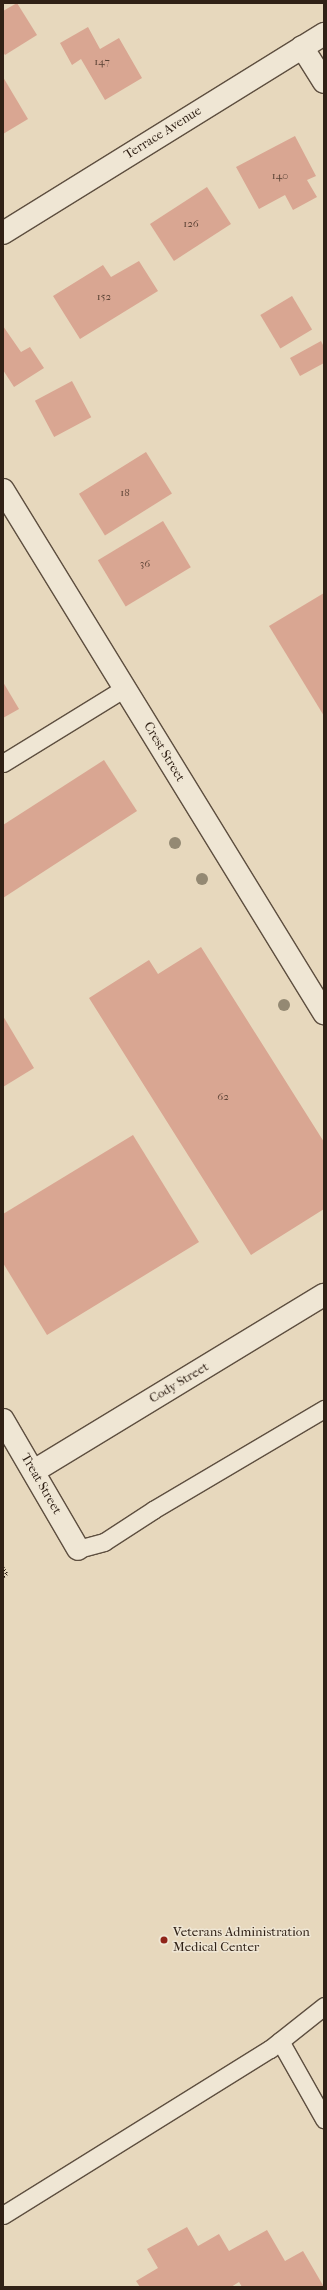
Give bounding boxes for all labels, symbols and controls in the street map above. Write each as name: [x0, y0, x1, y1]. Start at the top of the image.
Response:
house number: 147: [94, 55, 110, 69]
street label: Terrace Avenue: [122, 103, 204, 163]
house number: 140: [272, 169, 288, 183]
house number: 126: [183, 217, 199, 231]
house number: 152: [97, 290, 111, 304]
house number: 18: [120, 486, 130, 500]
house number: 36: [140, 557, 150, 571]
street label: Crest Street: [140, 719, 188, 785]
house number: 62: [217, 1090, 229, 1104]
street label: Cody Street: [147, 1359, 211, 1407]
street label: Treat Street: [17, 1451, 65, 1517]
place label: Veterans Administration Medical Center: [173, 1925, 310, 1956]
marker: Veterans Administration Medical Center: [158, 1934, 170, 1946]

